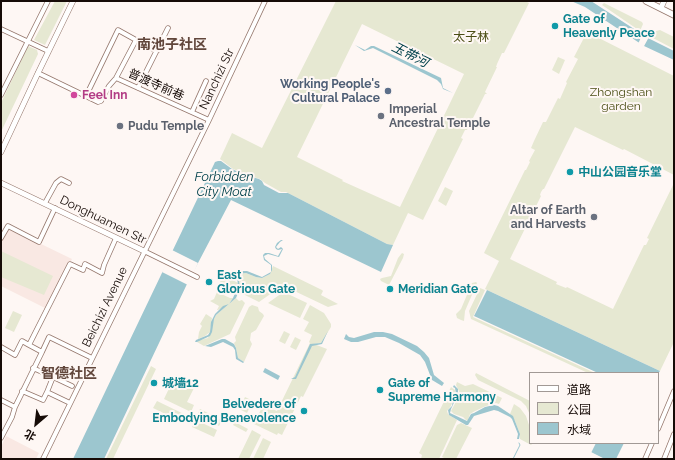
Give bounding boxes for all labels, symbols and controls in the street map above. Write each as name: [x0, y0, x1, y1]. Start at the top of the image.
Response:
place label: Gate of Heavenly Peace: [563, 12, 655, 40]
marker: Gate of Heavenly Peace: [550, 21, 560, 31]
park label: 太子林: [453, 30, 489, 44]
district label: 南池子社区: [137, 37, 207, 53]
water label: 玉带河: [389, 39, 431, 71]
street label: Nanchizi Str: [197, 46, 237, 112]
street label: 普渡寺前巷: [126, 66, 186, 104]
place label: Working People's Cultural Palace: [280, 77, 380, 105]
park label: Zhongshan garden: [590, 85, 652, 113]
marker: Working People's Cultural Palace: [383, 86, 393, 96]
place label: Feel Inn: [82, 88, 128, 102]
marker: Feel Inn: [69, 90, 79, 100]
place label: Imperial Ancestral Temple: [389, 102, 490, 130]
marker: Imperial Ancestral Temple: [376, 111, 386, 121]
place label: Pudu Temple: [128, 119, 204, 133]
marker: Pudu Temple: [115, 121, 125, 131]
place label: 中山公园音乐堂: [578, 165, 662, 179]
marker: 中山公园音乐堂: [565, 167, 575, 177]
water label: Forbidden City Moat: [194, 169, 254, 200]
street label: Donghuamen Str: [57, 193, 149, 247]
place label: Altar of Earth and Harvests: [510, 203, 586, 231]
marker: Altar of Earth and Harvests: [589, 212, 599, 222]
street label: Beichizi Avenue: [79, 265, 131, 349]
place label: East Glorious Gate: [217, 268, 295, 296]
marker: East Glorious Gate: [204, 277, 214, 287]
place label: Meridian Gate: [398, 282, 478, 296]
marker: Meridian Gate: [385, 284, 395, 294]
district label: 智德社区: [41, 366, 97, 382]
legend: [529, 372, 659, 444]
place label: 城墙12: [162, 376, 199, 390]
place label: Gate of Supreme Harmony: [388, 376, 496, 404]
marker: 城墙12: [149, 378, 159, 388]
text: 道路: [567, 383, 591, 397]
marker: Gate of Supreme Harmony: [375, 385, 385, 395]
place label: Belvedere of Embodying Benevolence: [152, 397, 296, 425]
text: 公园: [567, 403, 591, 417]
north arrow: [16, 404, 56, 444]
marker: Belvedere of Embodying Benevolence: [299, 406, 309, 416]
text: 水域: [567, 423, 591, 437]
text: 北: [22, 427, 38, 443]

